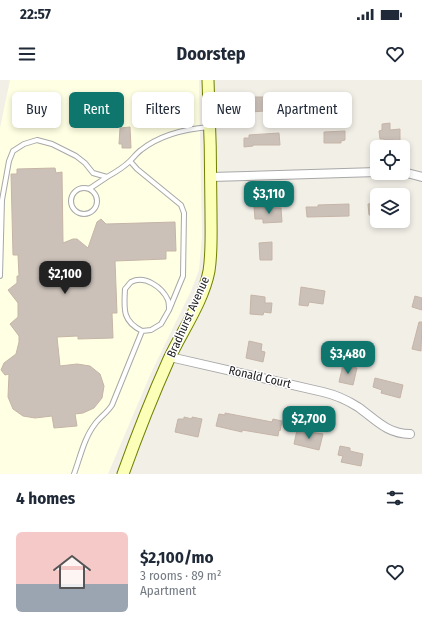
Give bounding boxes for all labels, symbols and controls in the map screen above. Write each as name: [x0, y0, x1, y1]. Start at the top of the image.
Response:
text: 22:57: [20, 5, 51, 23]
icon: menu: [16, 43, 38, 65]
text: Doorstep: [176, 43, 246, 65]
icon: heart: [384, 43, 406, 65]
chip: Buy: [12, 92, 61, 128]
chip: Rent: [69, 92, 124, 128]
chip: Filters: [132, 92, 194, 128]
chip: New: [202, 92, 255, 128]
chip: Apartment: [263, 92, 352, 128]
map controls: [370, 140, 410, 228]
button: locate: [370, 140, 410, 180]
pin: $3,110: [236, 181, 302, 215]
text: $3,110: [253, 186, 285, 201]
button: layers: [370, 188, 410, 228]
pin: $2,100: [32, 261, 98, 295]
text: $2,100: [48, 266, 82, 281]
street label: Bradhurst Avenue: [164, 274, 212, 360]
pin: $3,480: [315, 341, 381, 375]
text: $3,480: [330, 346, 366, 361]
street label: Ronald Court: [227, 363, 293, 391]
pin: $2,700: [276, 406, 342, 440]
text: $2,700: [292, 411, 326, 426]
icon: filters: [384, 487, 406, 509]
text: 4 homes: [16, 488, 75, 509]
text: $2,100/mo: [140, 547, 214, 568]
icon: home: [48, 548, 96, 596]
icon: heart: [384, 561, 406, 583]
text: 3 rooms · 89 m²: [140, 568, 222, 583]
text: Apartment: [140, 583, 196, 598]

